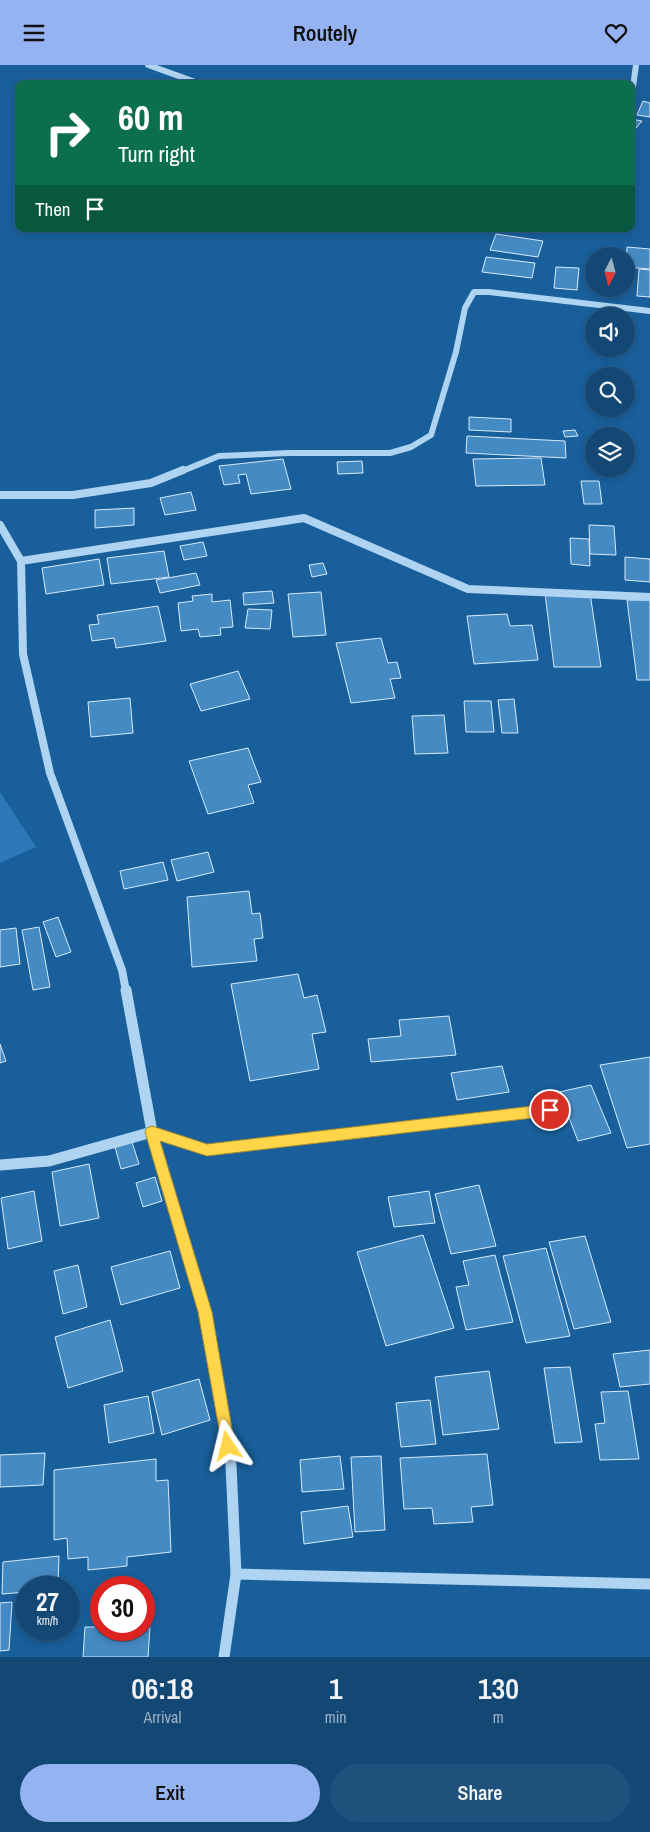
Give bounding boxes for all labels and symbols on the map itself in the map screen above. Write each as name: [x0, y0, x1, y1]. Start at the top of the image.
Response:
north arrow: [585, 247, 635, 297]
pin: [529, 1089, 571, 1131]
position arrow: [201, 1419, 253, 1471]
speed limit sign: 30: [90, 1576, 155, 1641]

